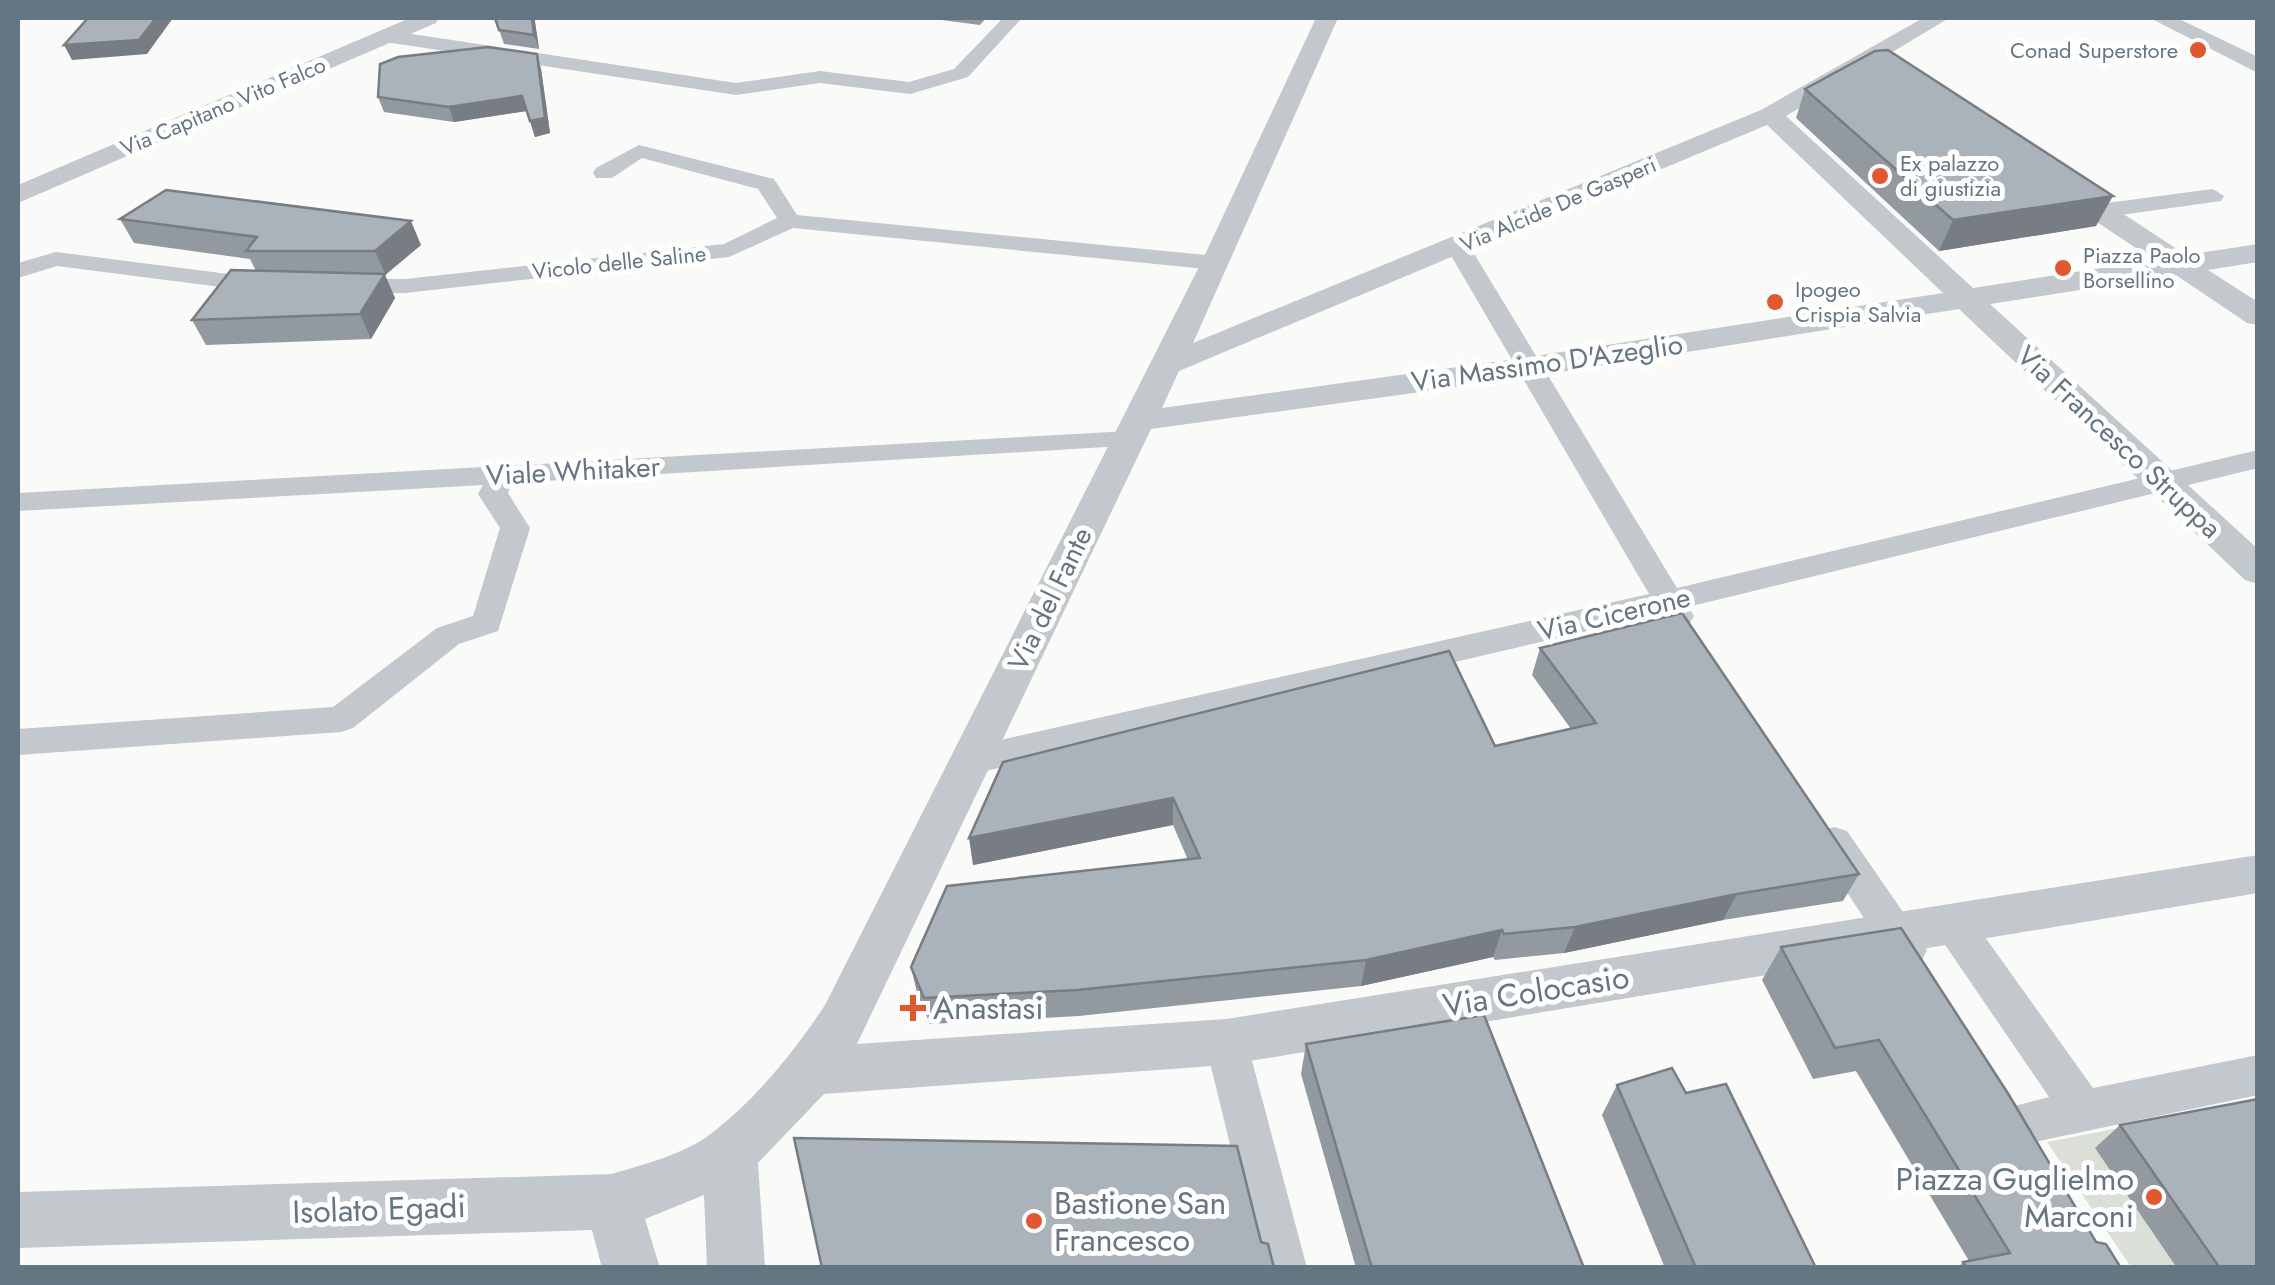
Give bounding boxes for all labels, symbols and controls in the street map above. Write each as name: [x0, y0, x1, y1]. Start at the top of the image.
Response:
place label: Conad Superstore: [2010, 34, 2178, 66]
marker: Conad Superstore: [2187, 39, 2209, 61]
street label: Via Capitano Vito Falco: [115, 48, 331, 164]
place label: Ex palazzo di giustizia: [1900, 147, 2001, 204]
street label: Via Alcide De Gasperi: [1455, 148, 1661, 260]
marker: Ex palazzo di giustizia: [1869, 165, 1891, 187]
street label: Vicolo delle Saline: [530, 237, 708, 287]
place label: Piazza Paolo Borsellino: [2083, 239, 2201, 296]
marker: Piazza Paolo Borsellino: [2052, 257, 2074, 279]
place label: Ipogeo Crispia Salvia: [1795, 273, 1921, 330]
marker: Ipogeo Crispia Salvia: [1764, 291, 1786, 313]
street label: Via Massimo D'Azeglio: [1409, 324, 1685, 402]
street label: Via Francesco Struppa: [2007, 336, 2231, 548]
street label: Viale Whitaker: [485, 446, 661, 496]
street label: Via del Fante: [998, 520, 1102, 678]
street label: Via Cicerone: [1534, 577, 1694, 651]
street label: Via Colocasio: [1440, 954, 1632, 1028]
place label: Anastasi: [933, 985, 1044, 1031]
marker: Anastasi: [902, 997, 924, 1019]
place label: Piazza Guglielmo Marconi: [1896, 1156, 2134, 1239]
place label: Bastione San Francesco: [1054, 1180, 1226, 1263]
street label: Isolato Egadi: [291, 1183, 467, 1235]
marker: Piazza Guglielmo Marconi: [2143, 1186, 2165, 1208]
marker: Bastione San Francesco: [1023, 1210, 1045, 1232]

